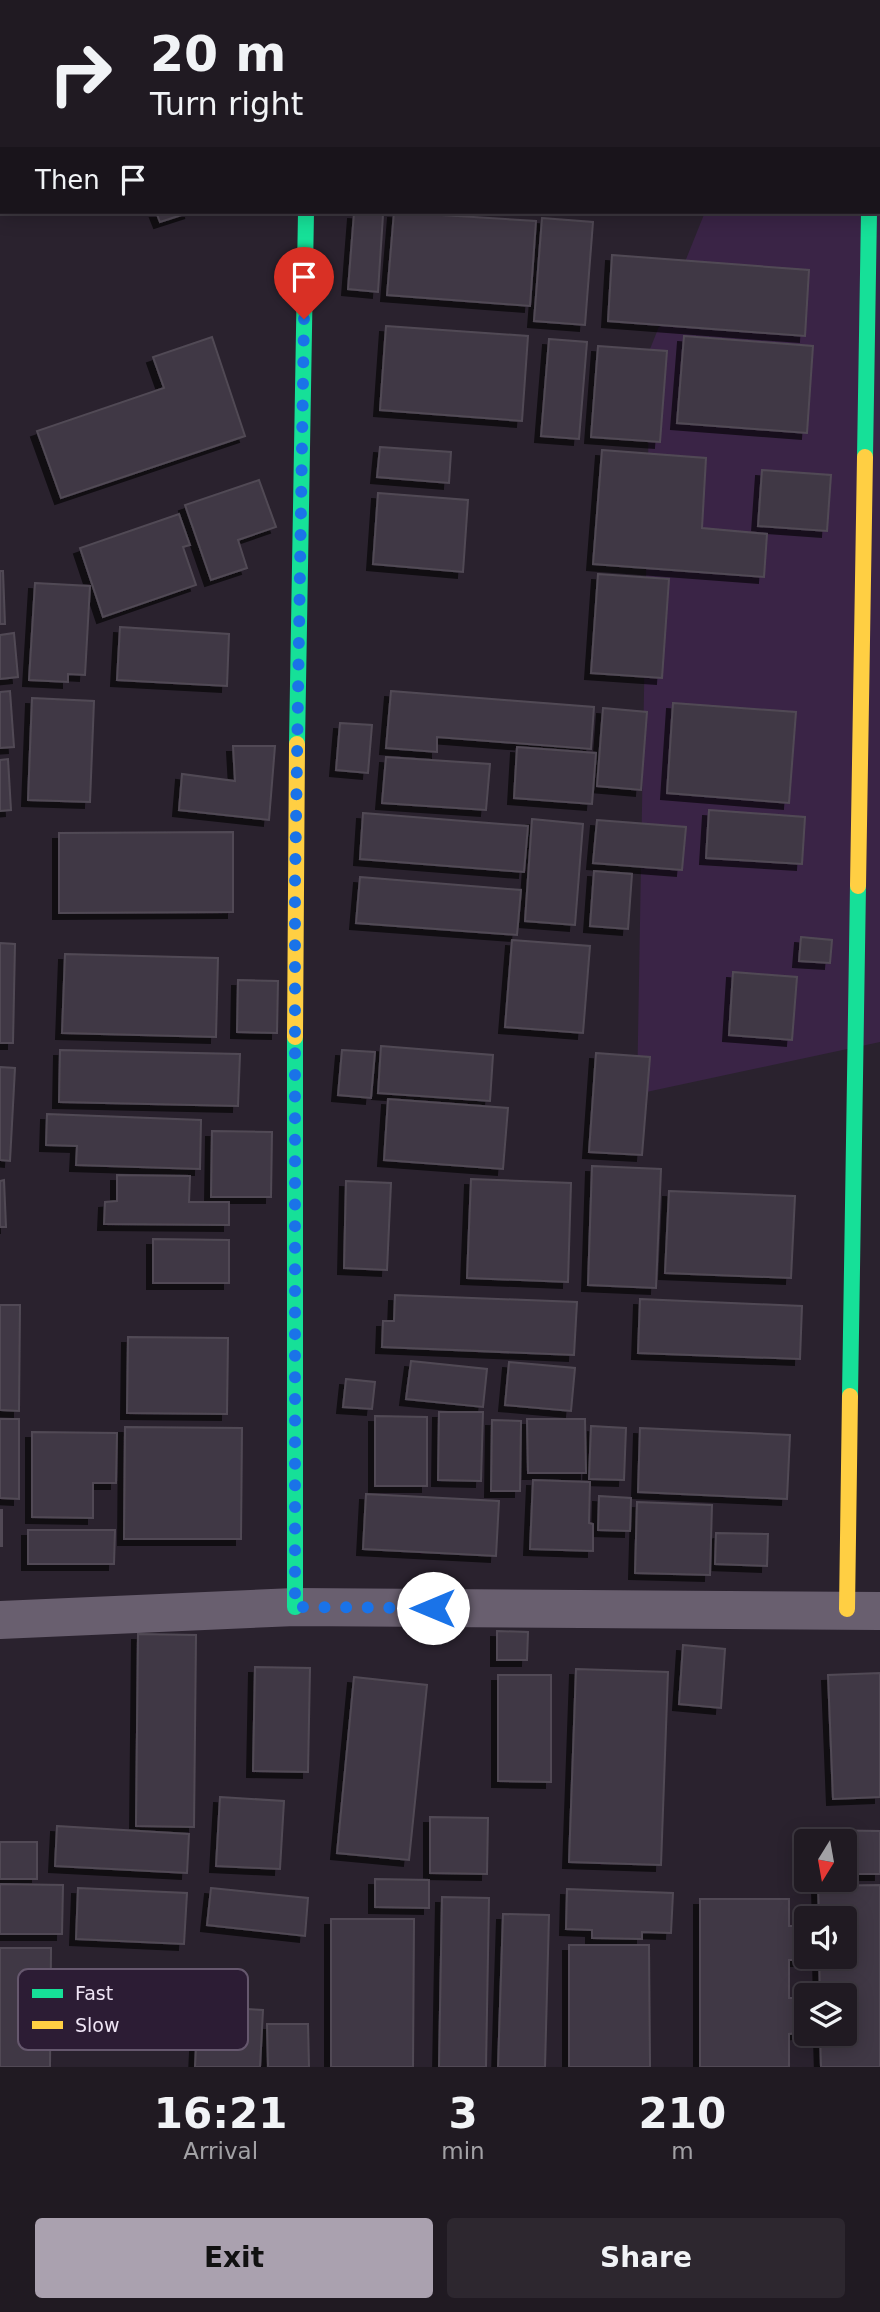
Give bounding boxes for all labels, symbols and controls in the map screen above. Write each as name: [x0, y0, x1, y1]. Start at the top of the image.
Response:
text: 20 m: [150, 26, 286, 83]
icon: right: [35, 28, 126, 119]
text: Turn right: [150, 85, 303, 123]
icon: arrive: [114, 161, 152, 199]
text: Then: [35, 165, 100, 195]
pin: [274, 247, 334, 319]
icon: arrive: [285, 258, 323, 296]
position arrow: [396, 1571, 470, 1645]
north arrow: [794, 1829, 858, 1892]
map controls: [794, 1829, 857, 2046]
button: sound: [794, 1906, 857, 1969]
legend: [18, 1969, 248, 2050]
text: Fast: [75, 1982, 113, 2004]
button: layers: [794, 1983, 857, 2046]
text: Slow: [75, 2014, 120, 2036]
text: 16:21: [154, 2089, 288, 2138]
text: 3: [448, 2089, 478, 2138]
text: 210: [639, 2089, 726, 2138]
text: Arrival: [183, 2138, 258, 2164]
text: min: [441, 2138, 485, 2164]
text: m: [671, 2138, 694, 2164]
button: Exit: [35, 2218, 433, 2298]
button: Share: [447, 2218, 845, 2298]

